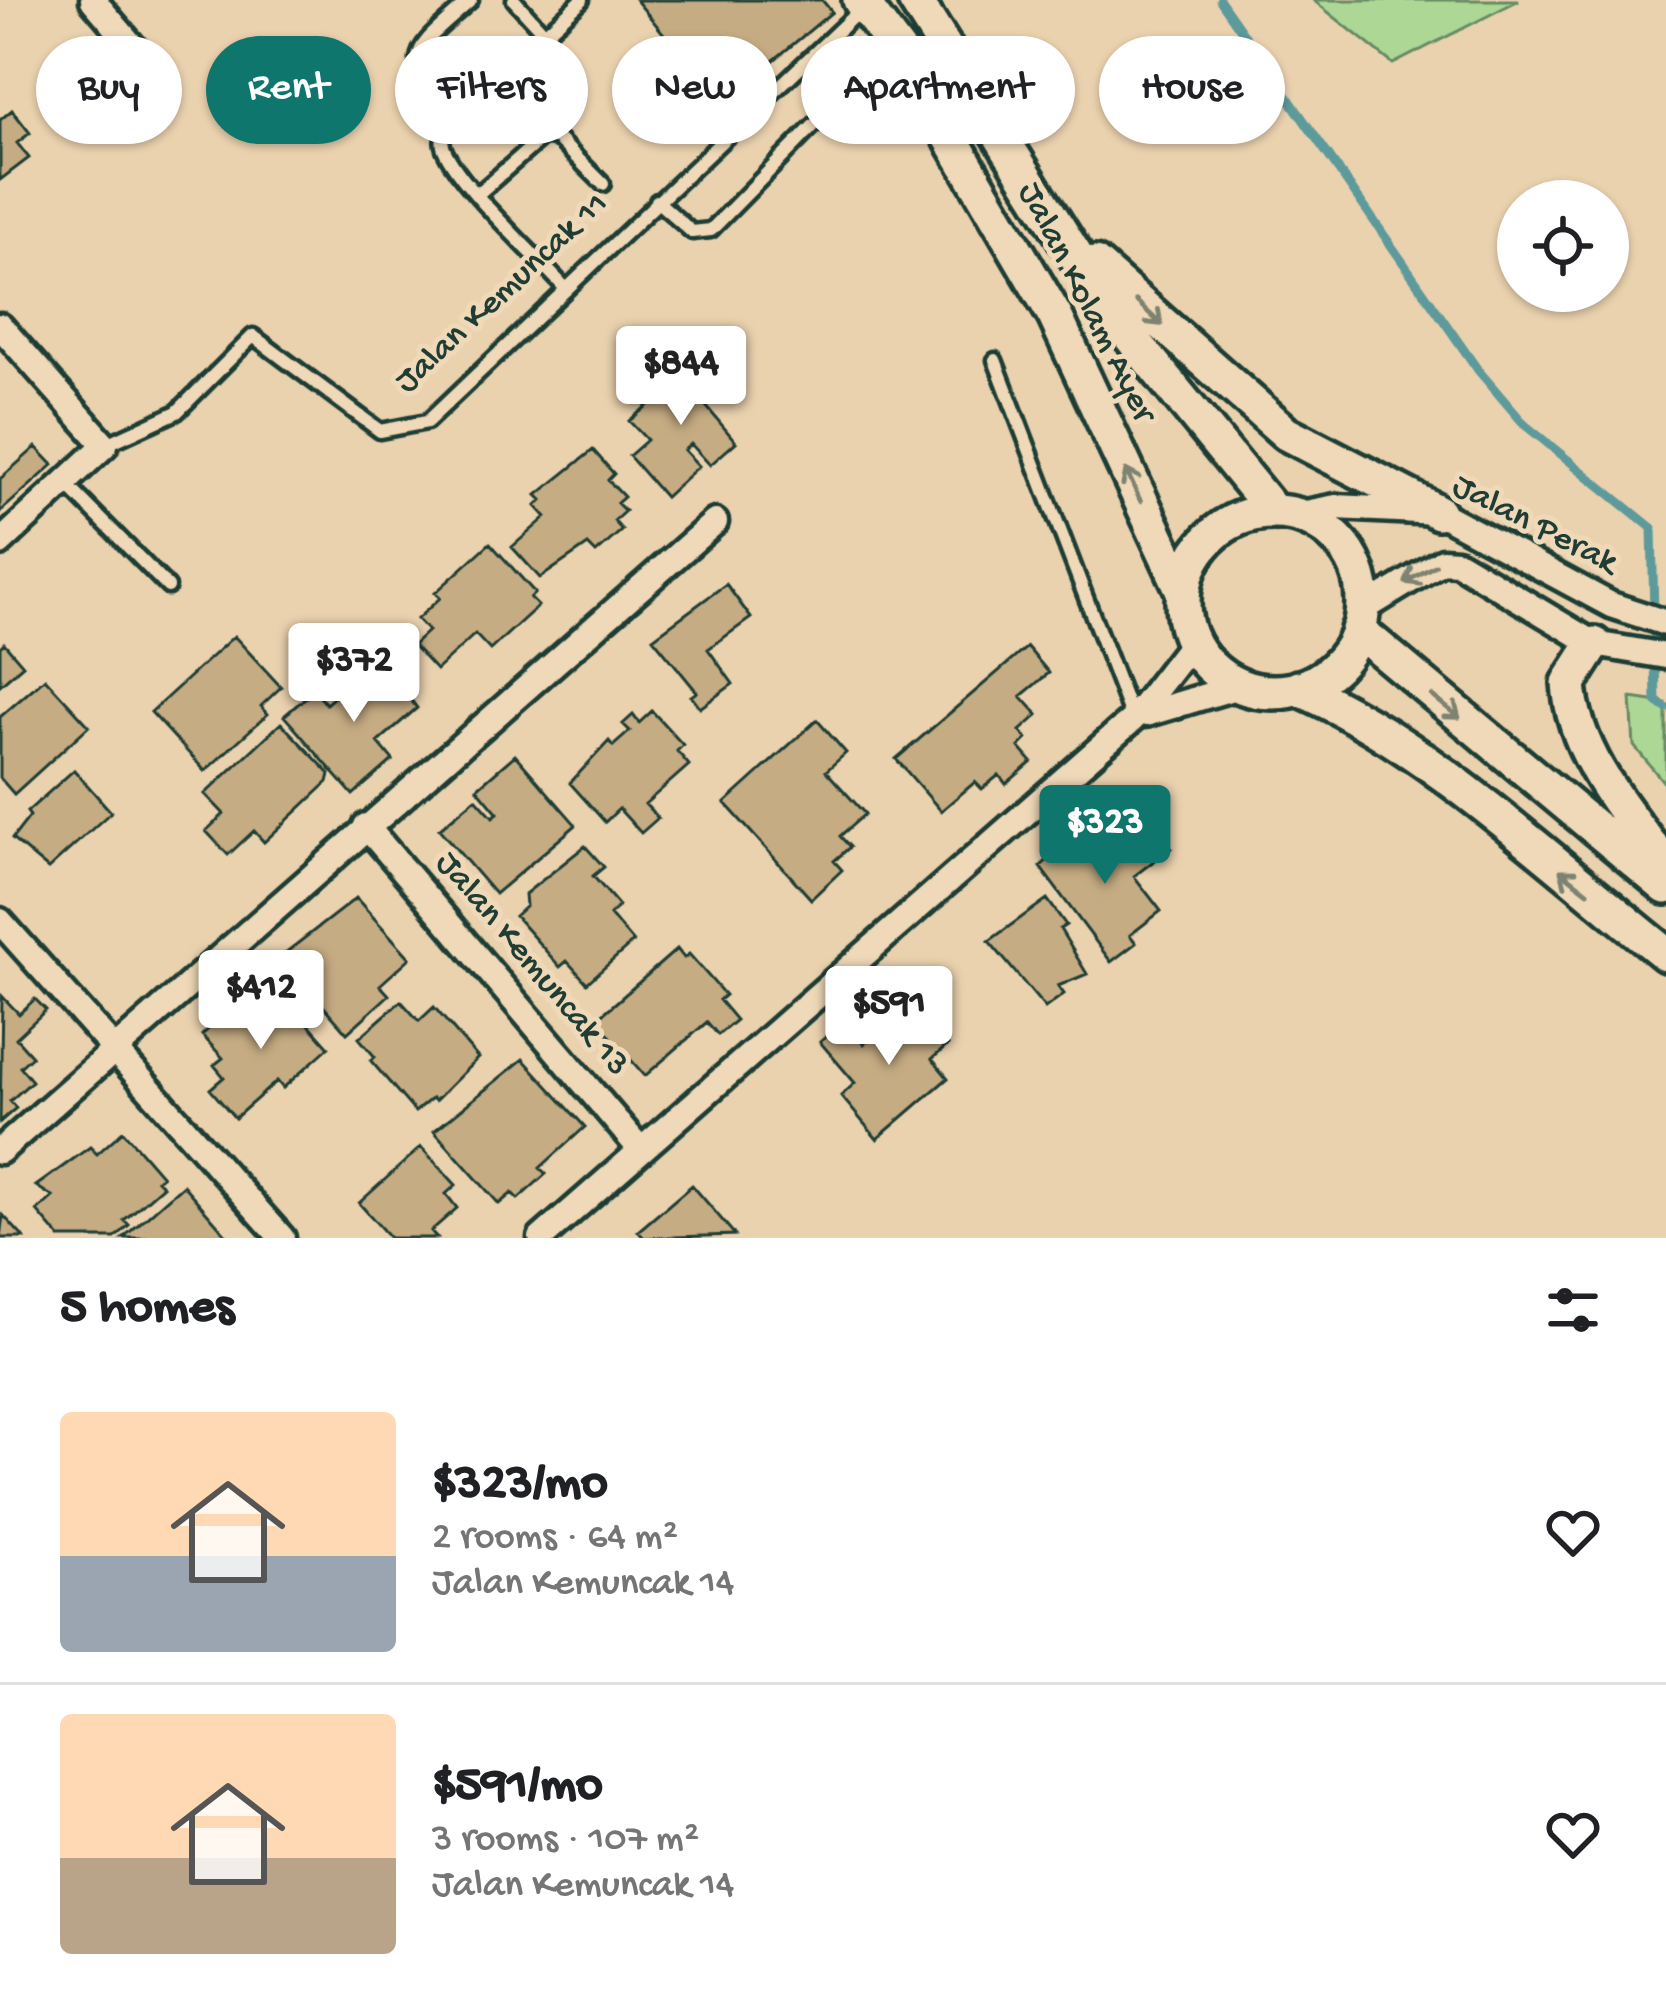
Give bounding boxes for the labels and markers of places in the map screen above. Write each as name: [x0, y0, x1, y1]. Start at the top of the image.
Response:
pin: $844: [610, 326, 752, 428]
pin: $372: [283, 623, 425, 725]
pin: $323: [1034, 785, 1176, 887]
pin: $412: [190, 950, 332, 1052]
pin: $591: [818, 966, 960, 1068]

